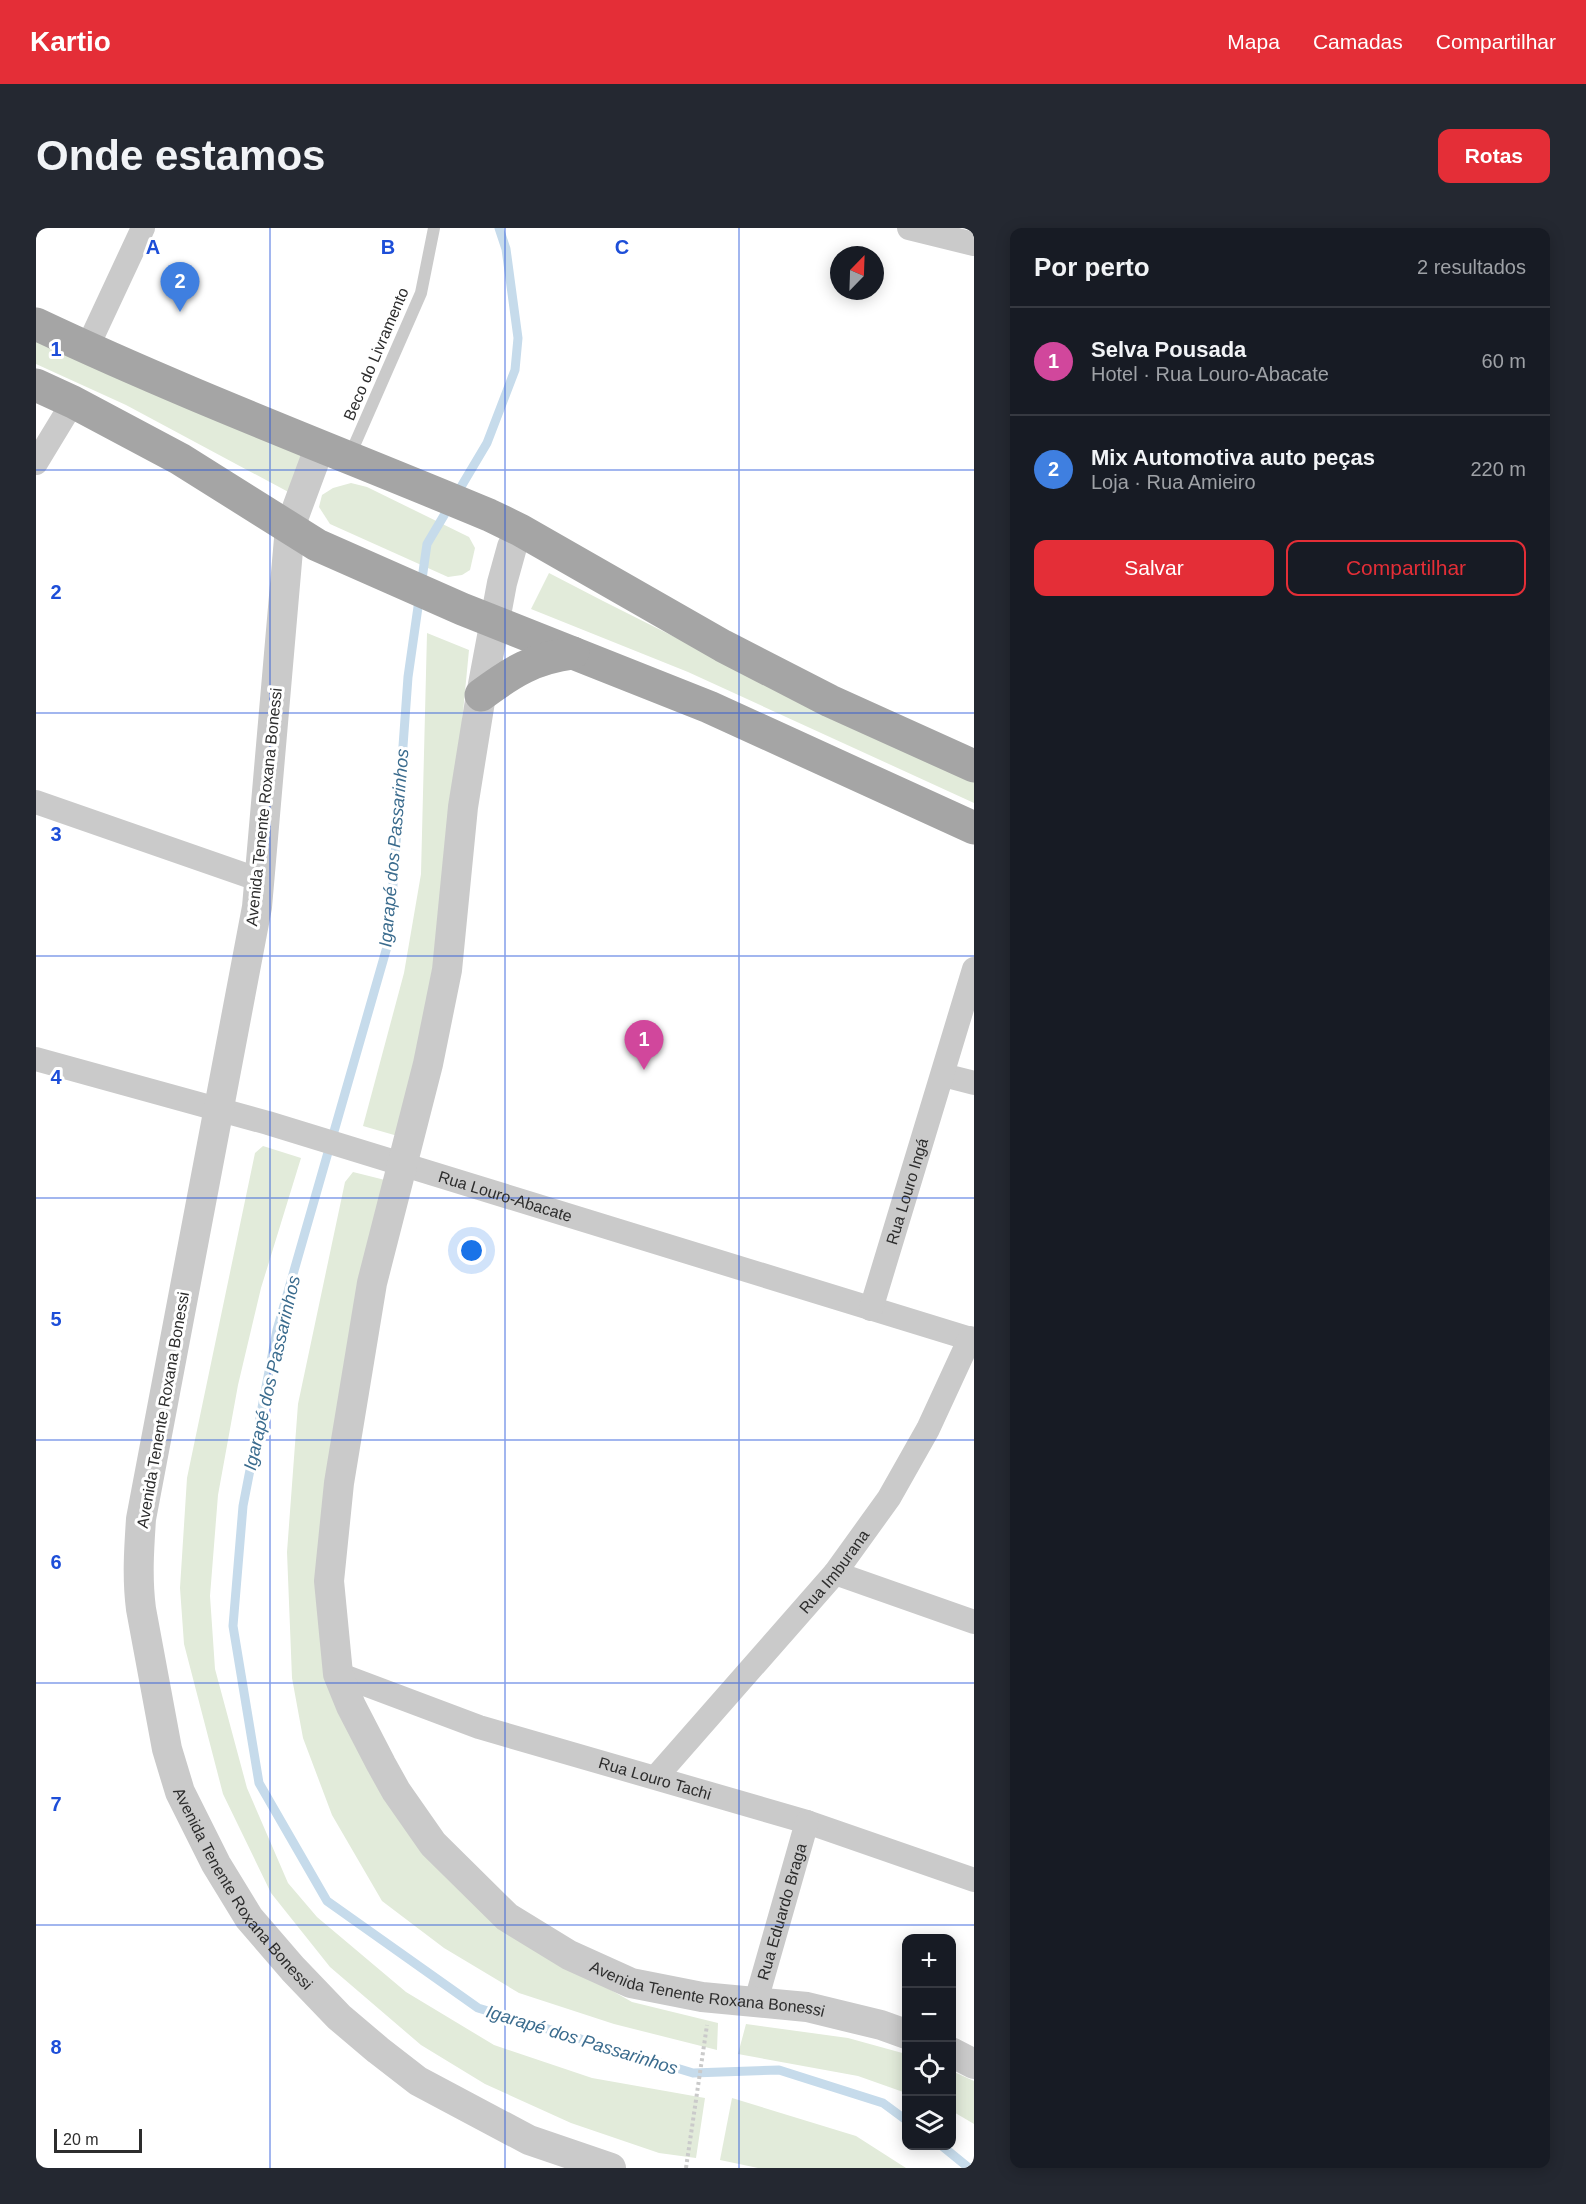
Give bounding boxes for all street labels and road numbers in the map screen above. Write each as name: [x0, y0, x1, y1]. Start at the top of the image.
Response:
street label: Beco do Livramento: [340, 285, 412, 423]
street label: Avenida Tenente Roxana Bonessi: [243, 687, 285, 927]
street label: Rua Louro Ingá: [883, 1136, 931, 1247]
street label: Rua Louro-Abacate: [437, 1167, 574, 1225]
street label: Avenida Tenente Roxana Bonessi: [134, 1291, 192, 1529]
street label: Rua Imburana: [796, 1526, 872, 1616]
street label: Rua Louro Tachi: [597, 1754, 713, 1802]
street label: Avenida Tenente Roxana Bonessi: [171, 1785, 316, 1993]
street label: Rua Eduardo Braga: [754, 1841, 809, 1982]
street label: Avenida Tenente Roxana Bonessi: [588, 1957, 827, 2020]

